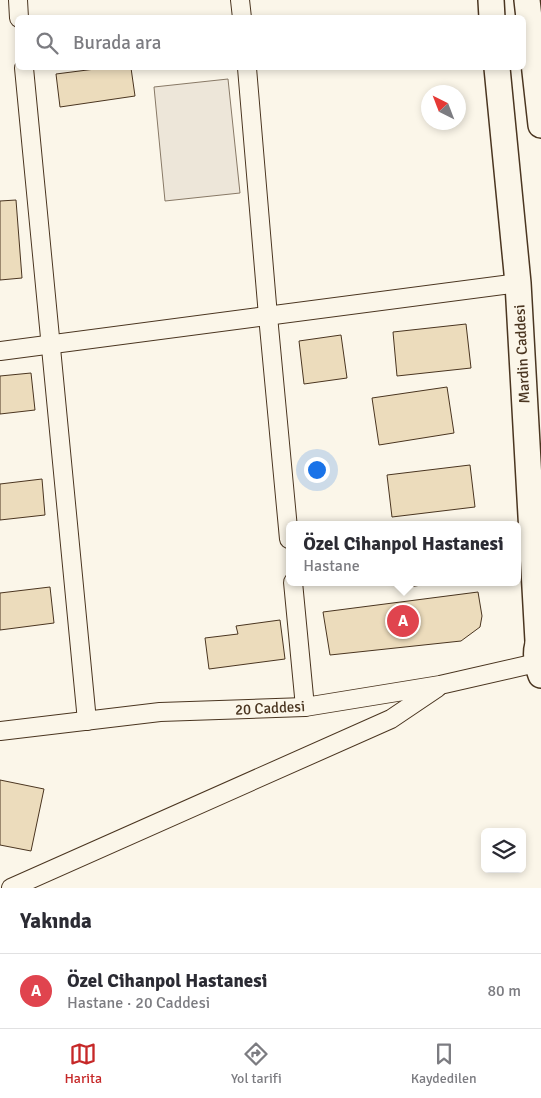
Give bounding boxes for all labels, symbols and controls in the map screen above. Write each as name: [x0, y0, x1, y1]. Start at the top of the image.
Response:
search box: [15, 15, 526, 70]
icon: search: [33, 29, 61, 57]
text: Burada ara: [73, 31, 161, 55]
north arrow: [421, 85, 466, 130]
street label: Mardin Caddesi: [510, 304, 534, 404]
your location: [304, 457, 330, 483]
popup: [286, 521, 521, 586]
text: Özel Cihanpol Hastanesi: [303, 532, 504, 556]
text: Hastane: [303, 556, 360, 576]
pin: A: [387, 602, 419, 640]
street label: 20 Caddesi: [235, 697, 305, 719]
map controls: [481, 828, 526, 873]
button: layers: [481, 828, 526, 873]
text: Yakında: [20, 908, 92, 934]
text: Özel Cihanpol Hastanesi: [67, 969, 267, 993]
text: A: [31, 981, 41, 1001]
text: 80 m: [487, 981, 521, 1001]
text: Hastane · 20 Caddesi: [67, 993, 210, 1013]
tab: Harita: [64, 1040, 102, 1087]
tab: Yol tarifi: [231, 1040, 282, 1087]
tab: Kaydedilen: [411, 1040, 477, 1087]

